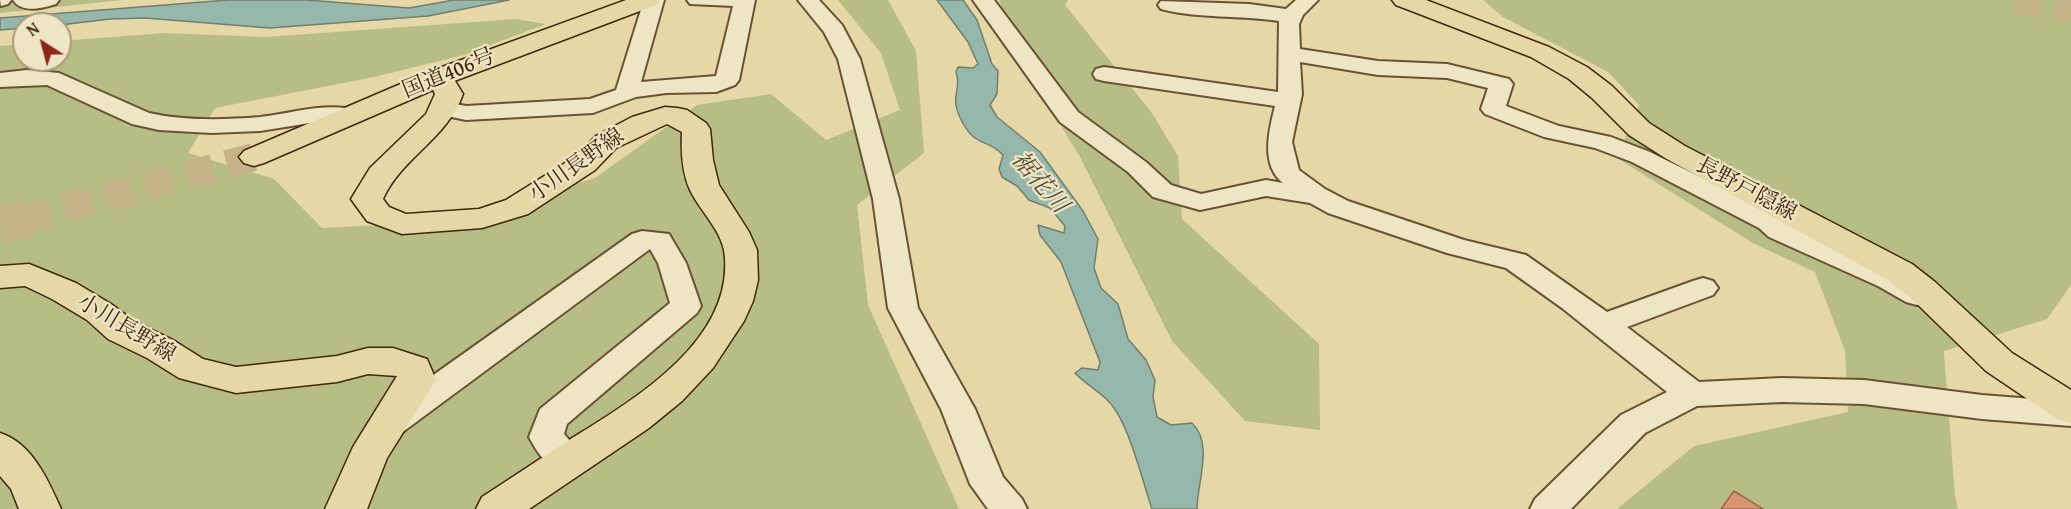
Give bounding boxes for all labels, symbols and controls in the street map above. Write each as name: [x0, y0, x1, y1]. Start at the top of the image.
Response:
north arrow: [12, 12, 72, 72]
text: N: [21, 16, 44, 42]
street label: 国道406号: [399, 43, 499, 105]
street label: 小川長野線: [524, 124, 630, 208]
water label: 裾花川: [1005, 146, 1073, 220]
street label: 長野戸隠線: [1691, 153, 1801, 227]
street label: 小川長野線: [72, 289, 180, 369]

